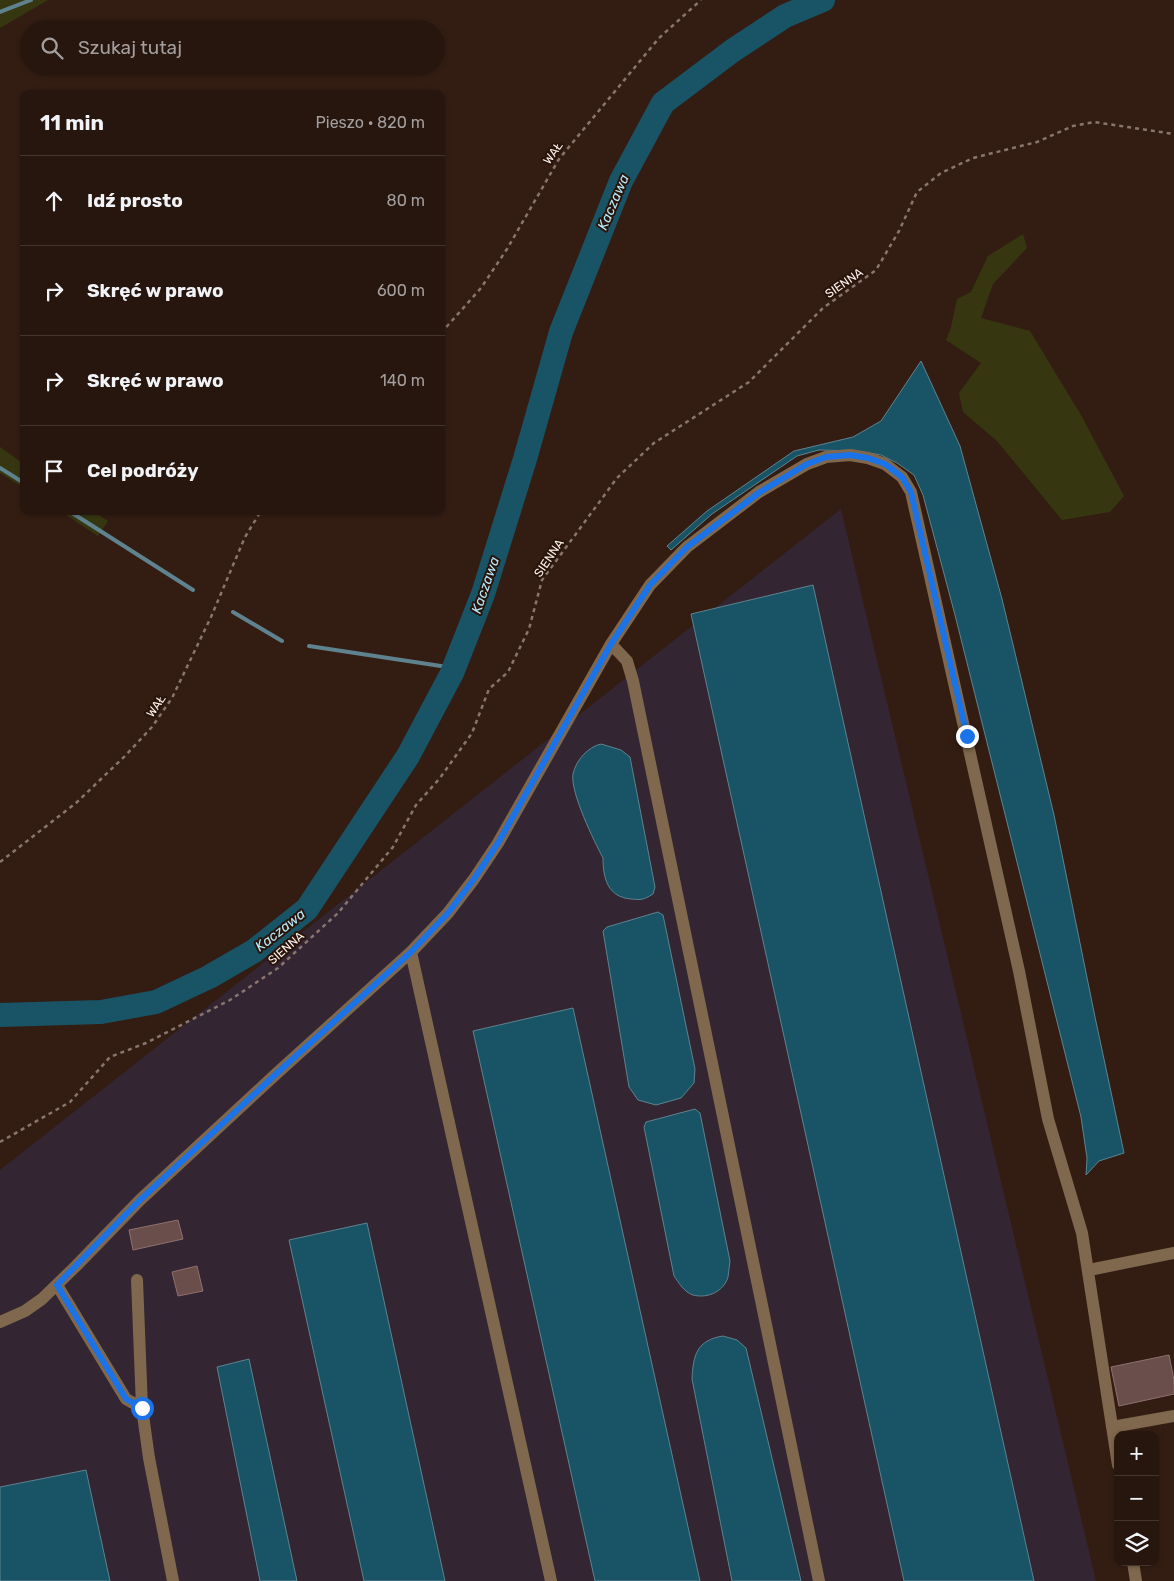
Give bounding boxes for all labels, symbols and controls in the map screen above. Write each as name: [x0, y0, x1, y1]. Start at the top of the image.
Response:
search box: [20, 20, 445, 75]
icon: search: [38, 34, 66, 62]
text: Szukaj tutaj: [78, 36, 182, 59]
text: 11 min: [40, 110, 104, 135]
text: Pieszo · 820 m: [316, 113, 425, 132]
street label: WAŁ: [540, 139, 566, 167]
water label: Kaczawa: [594, 172, 633, 233]
icon: ahead: [40, 187, 68, 215]
text: Idź prosto: [87, 189, 183, 212]
text: 80 m: [387, 191, 425, 210]
street label: SIENNA: [822, 265, 866, 301]
icon: right: [40, 277, 68, 305]
text: Skręć w prawo: [87, 279, 224, 302]
text: 600 m: [377, 281, 425, 300]
icon: right: [40, 367, 68, 395]
text: Skręć w prawo: [87, 369, 224, 392]
text: 140 m: [380, 371, 425, 390]
icon: arrive: [40, 457, 68, 485]
text: Cel podróży: [87, 459, 199, 482]
street label: SIENNA: [531, 536, 567, 580]
water label: Kaczawa: [468, 555, 503, 616]
street label: WAŁ: [143, 692, 169, 720]
route end: [956, 725, 979, 748]
water label: Kaczawa: [252, 906, 309, 955]
street label: SIENNA: [265, 929, 307, 967]
route start: [131, 1397, 154, 1420]
map controls: [1114, 1431, 1159, 1566]
button: +: [1114, 1431, 1159, 1476]
button: −: [1114, 1476, 1159, 1521]
button: layers: [1114, 1521, 1159, 1566]

